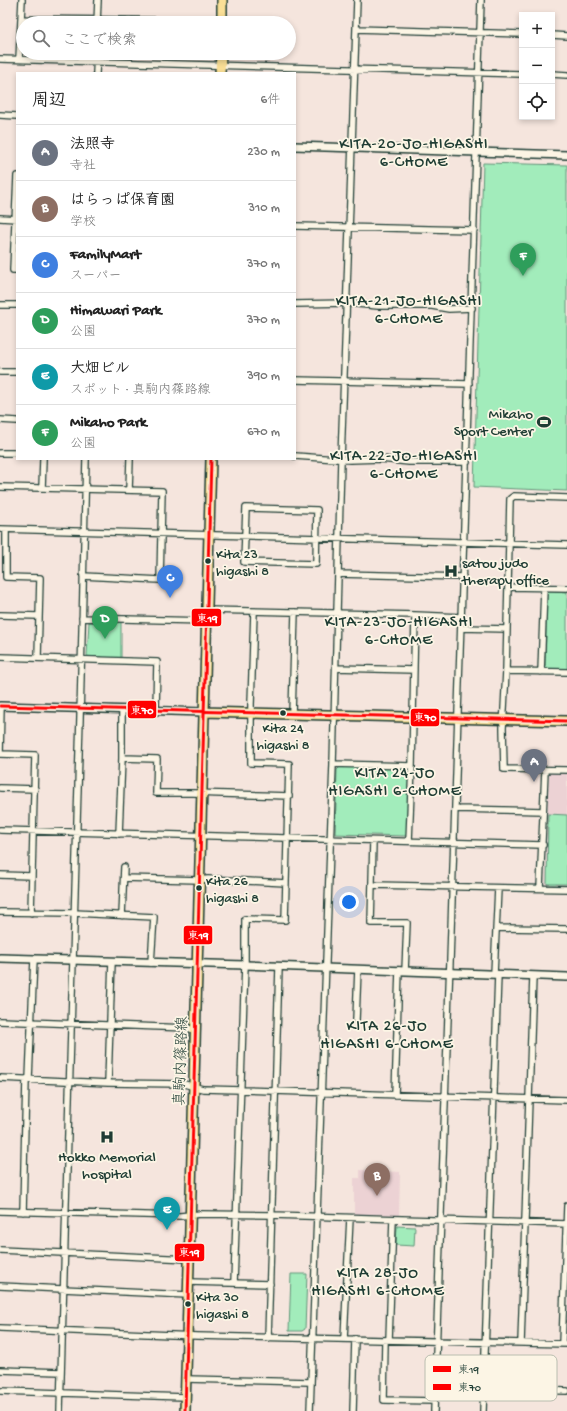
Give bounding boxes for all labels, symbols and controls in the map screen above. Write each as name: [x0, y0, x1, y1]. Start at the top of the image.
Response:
map controls: [519, 12, 555, 120]
button: +: [519, 12, 555, 48]
search box: [16, 16, 296, 60]
icon: search: [30, 27, 52, 49]
text: ここで検索: [62, 32, 137, 50]
button: −: [519, 48, 555, 84]
button: locate: [519, 84, 555, 120]
text: 周辺: [32, 92, 66, 112]
text: 6件: [260, 93, 280, 108]
text: 法照寺: [70, 136, 115, 154]
district label: KITA-20-JO-HIGASHI 6-CHOME: [339, 136, 489, 173]
text: A: [41, 145, 49, 160]
text: 230 m: [247, 145, 280, 160]
text: 寺社: [70, 159, 96, 174]
text: はらっぱ保育園: [70, 192, 175, 210]
text: B: [42, 201, 48, 216]
text: 310 m: [248, 201, 280, 216]
text: 学校: [70, 215, 96, 230]
pin: F: [510, 243, 536, 276]
text: FamilyMart: [70, 246, 141, 264]
text: C: [41, 257, 49, 272]
text: 370 m: [247, 257, 280, 272]
text: スーパー: [70, 269, 121, 284]
district label: KITA-21-JO-HIGASHI 6-CHOME: [336, 293, 482, 330]
text: Himawari Park: [70, 302, 161, 320]
text: D: [41, 313, 49, 328]
text: 370 m: [247, 313, 280, 328]
text: 公園: [70, 325, 96, 340]
text: 大畑ビル: [70, 360, 130, 378]
text: E: [41, 369, 49, 384]
text: 390 m: [247, 369, 280, 384]
text: スポット · 真駒内篠路線: [70, 383, 210, 398]
place label: Mikaho Sport Center: [454, 406, 535, 441]
text: Mikaho Park: [70, 414, 147, 432]
sports icon: Mikaho Sport Center: [536, 414, 552, 430]
text: F: [42, 425, 48, 440]
text: 670 m: [247, 425, 280, 440]
text: 公園: [70, 437, 96, 452]
district label: KITA-22-JO-HIGASHI 6-CHOME: [330, 448, 478, 485]
place label: Kita 23 higashi 8: [216, 547, 269, 581]
place label: satou judo therapy office: [461, 555, 549, 590]
marker: Kita 23 higashi 8: [203, 556, 213, 566]
hospital icon: satou judo therapy office: [443, 563, 459, 579]
pin: C: [157, 565, 183, 598]
pin: D: [92, 606, 118, 639]
line badge: 東19: [191, 608, 222, 627]
text: 東19: [197, 613, 218, 626]
district label: KITA-23-JO-HIGASHI 6-CHOME: [325, 614, 473, 651]
line badge: 東70: [127, 700, 157, 719]
text: 東70: [131, 705, 154, 718]
marker: Kita 24 higashi 8: [278, 708, 288, 718]
line badge: 東70: [410, 708, 440, 727]
text: 東70: [414, 712, 437, 725]
place label: Kita 24 higashi 8: [257, 721, 310, 755]
pin: A: [521, 749, 547, 782]
district label: KITA 24-JO HIGASHI 6-CHOME: [328, 765, 462, 802]
place label: Kita 26 higashi 8: [206, 874, 259, 908]
marker: Kita 26 higashi 8: [194, 883, 204, 893]
your location: [339, 892, 359, 912]
line badge: 東19: [183, 925, 213, 945]
text: 東19: [188, 930, 209, 943]
street label: 真駒内篠路線: [170, 1016, 193, 1106]
district label: KITA 26-JO HIGASHI 6-CHOME: [320, 1018, 454, 1055]
hospital icon: Hokko Memorial hospital: [99, 1129, 115, 1145]
place label: Hokko Memorial hospital: [58, 1149, 156, 1184]
pin: B: [364, 1163, 390, 1196]
pin: E: [154, 1197, 180, 1230]
line badge: 東19: [174, 1243, 205, 1262]
text: 東19: [179, 1247, 200, 1260]
district label: KITA 28-JO HIGASHI 6-CHOME: [311, 1265, 445, 1302]
place label: Kita 30 higashi 8: [196, 1290, 249, 1324]
marker: Kita 30 higashi 8: [183, 1299, 193, 1309]
legend: [425, 1355, 557, 1401]
text: 東19: [458, 1364, 479, 1377]
text: 東70: [458, 1382, 481, 1395]

